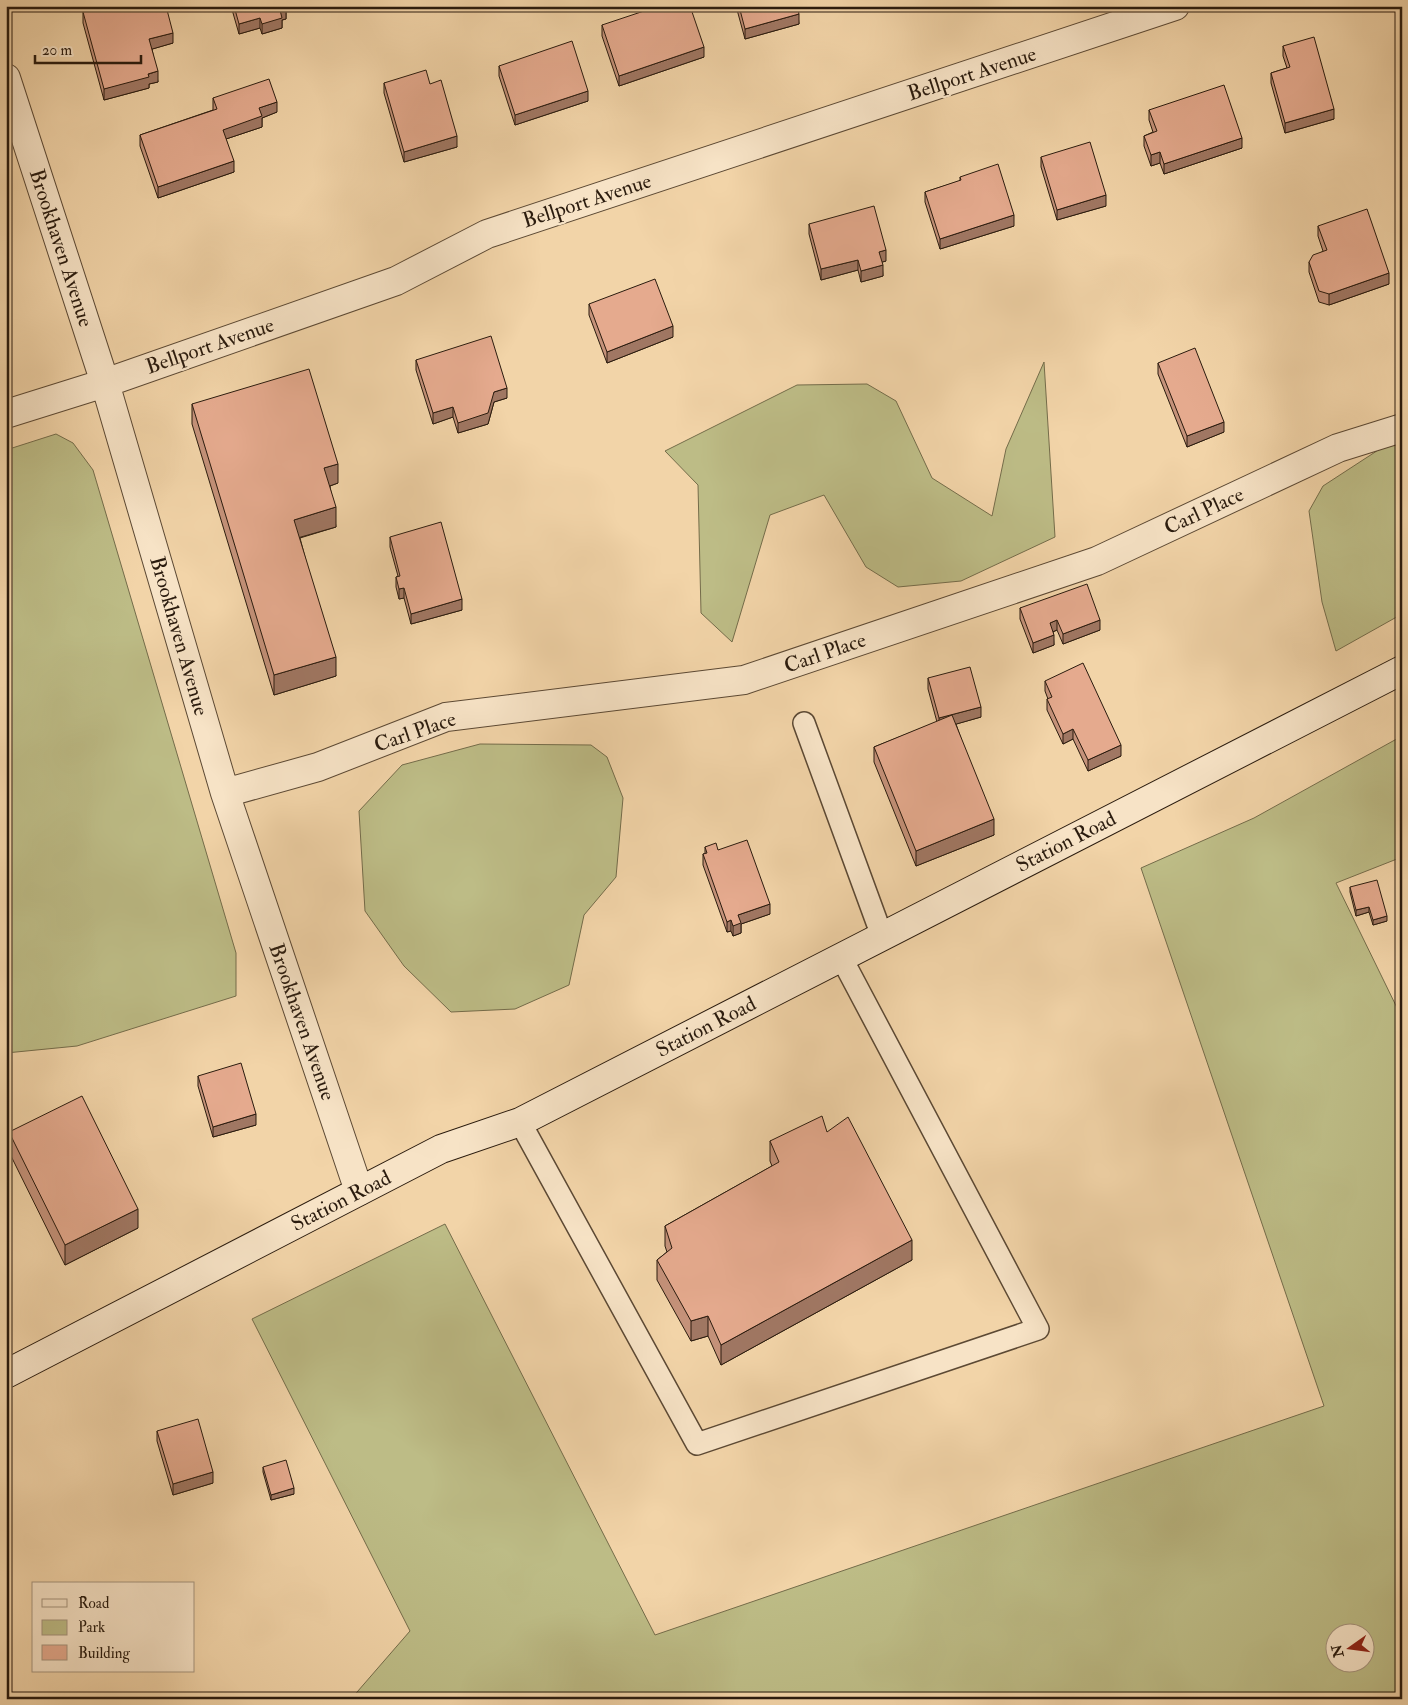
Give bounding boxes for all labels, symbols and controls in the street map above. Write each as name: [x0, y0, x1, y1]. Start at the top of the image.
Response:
scale bar: [35, 32, 141, 64]
street label: Bellport Avenue: [904, 40, 1040, 108]
text: 20 m: [42, 41, 72, 60]
street label: Brookhaven Avenue: [23, 166, 99, 331]
street label: Bellport Avenue: [519, 167, 655, 235]
street label: Bellport Avenue: [142, 311, 278, 381]
street label: Carl Place: [1160, 481, 1248, 541]
street label: Brookhaven Avenue: [143, 553, 215, 719]
street label: Carl Place: [780, 626, 870, 680]
street label: Carl Place: [370, 705, 460, 759]
street label: Station Road: [1011, 805, 1121, 879]
street label: Brookhaven Avenue: [262, 940, 342, 1104]
street label: Station Road: [651, 990, 761, 1064]
street label: Station Road: [286, 1164, 396, 1238]
legend: [32, 1582, 195, 1672]
text: Road: [78, 1594, 110, 1613]
text: Park: [78, 1618, 105, 1637]
north arrow: [1326, 1622, 1376, 1672]
text: N: [1328, 1642, 1348, 1660]
text: Building: [78, 1644, 130, 1663]

